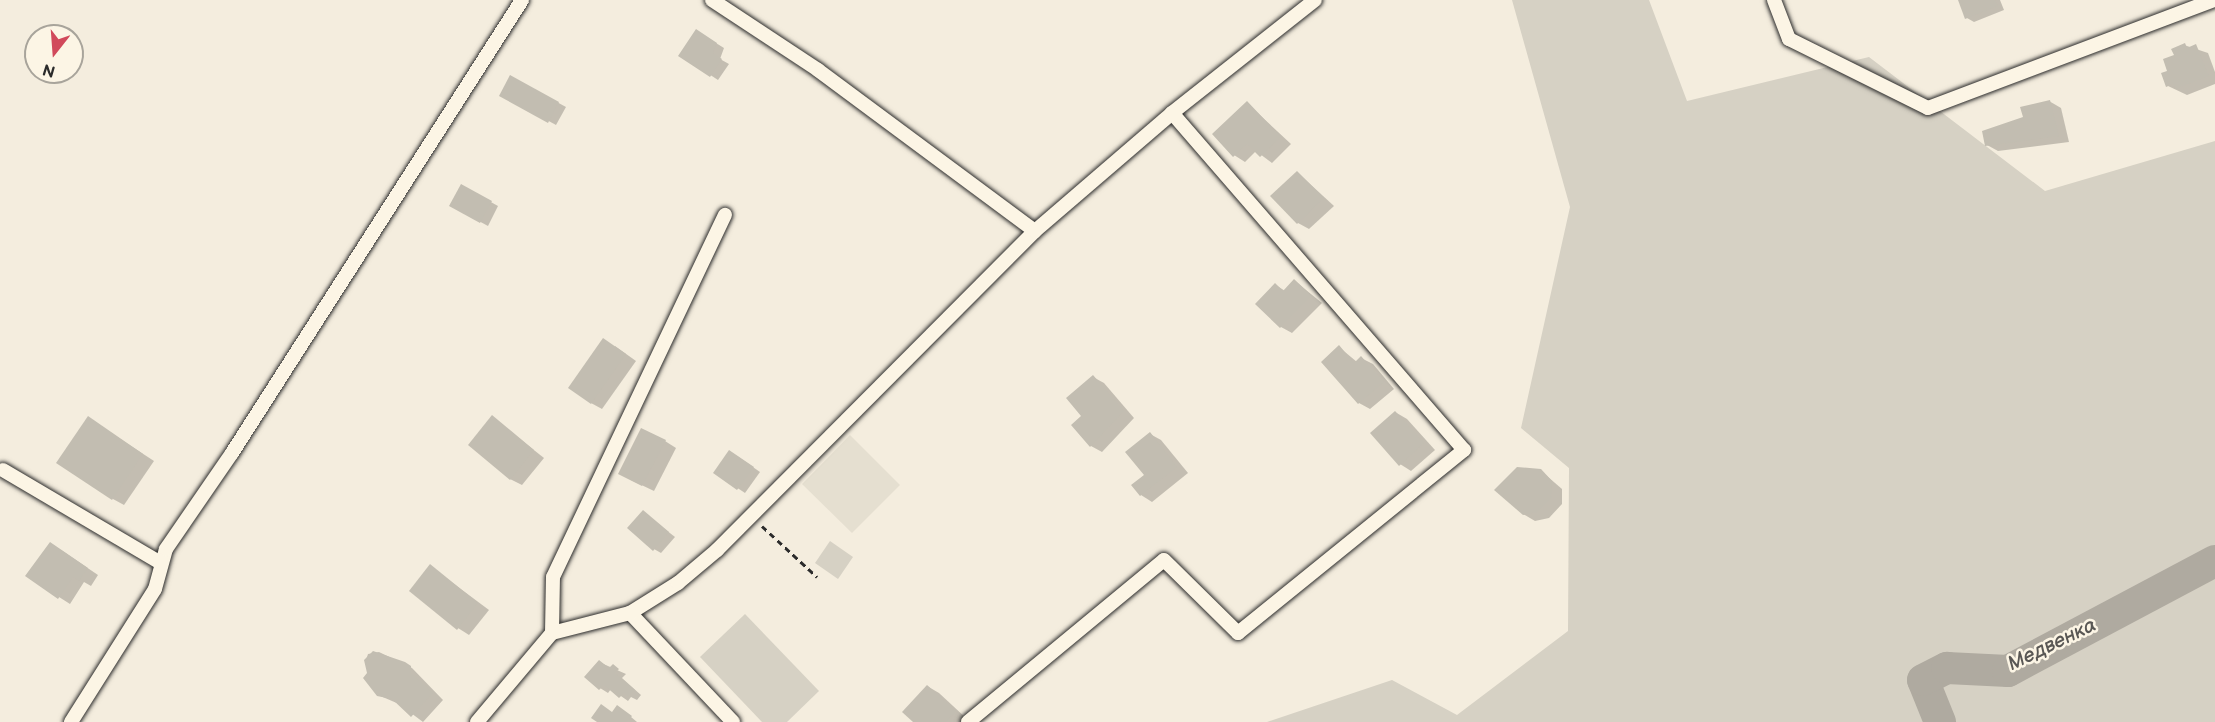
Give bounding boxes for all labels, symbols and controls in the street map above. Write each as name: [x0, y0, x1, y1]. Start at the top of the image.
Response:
north arrow: [24, 24, 84, 84]
text: N: [41, 59, 58, 81]
water label: Медвенка: [2004, 613, 2100, 677]

